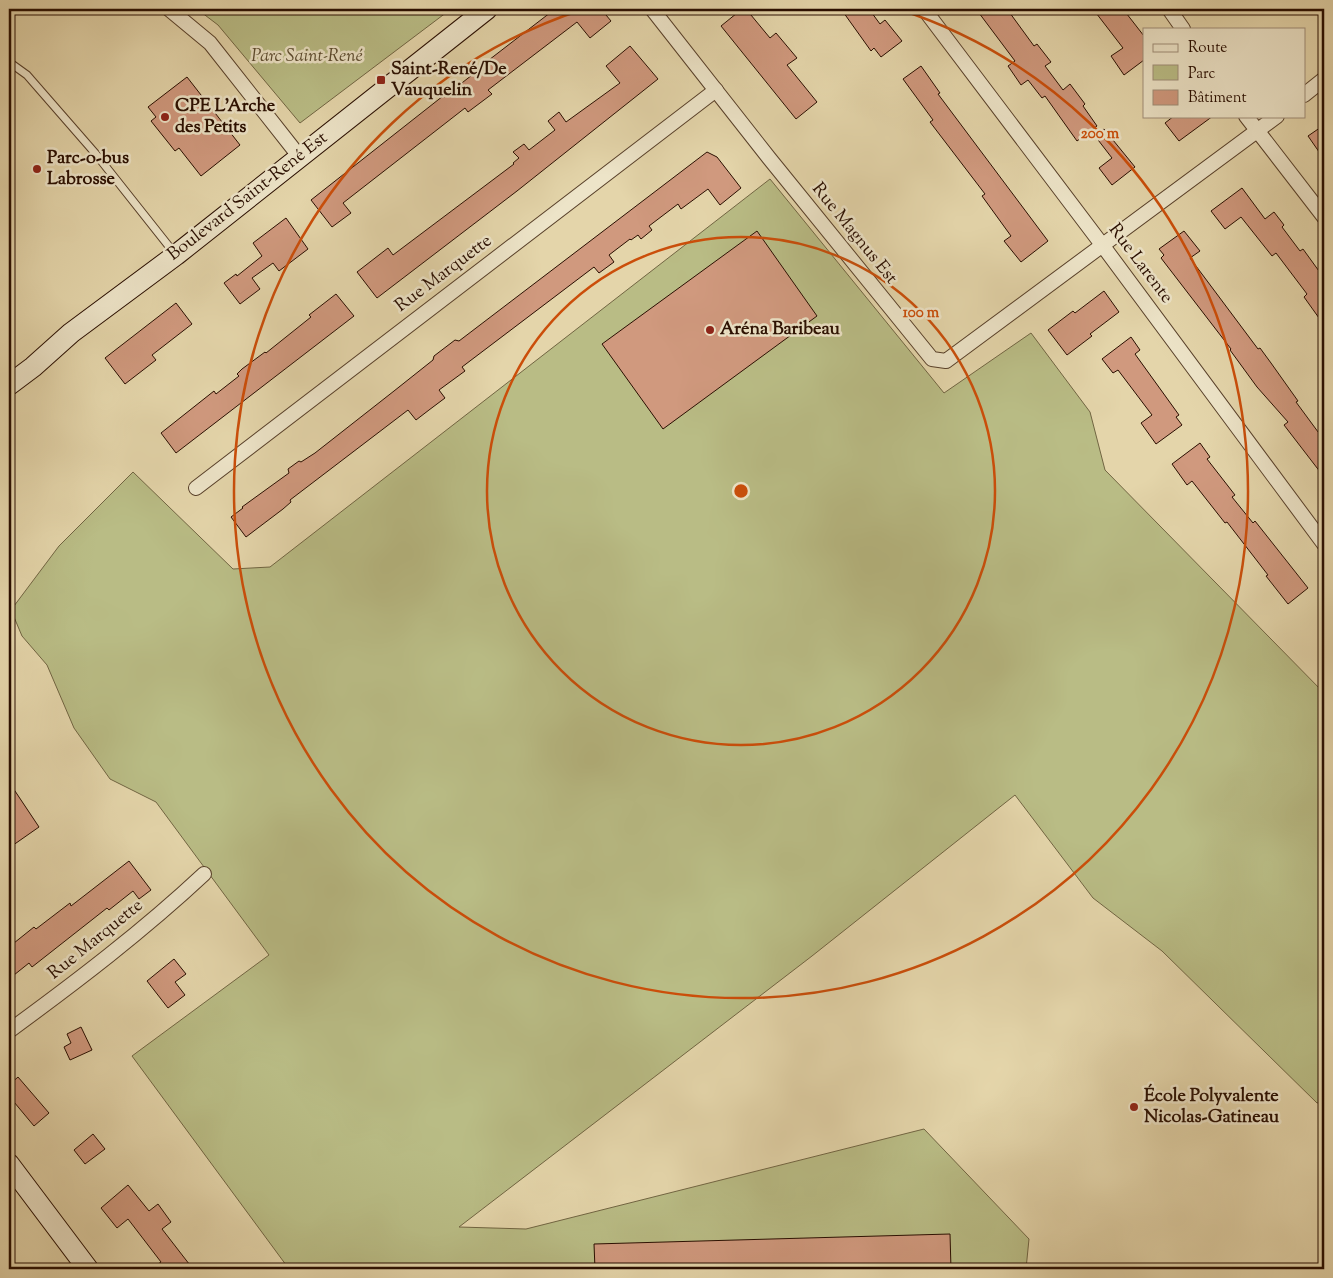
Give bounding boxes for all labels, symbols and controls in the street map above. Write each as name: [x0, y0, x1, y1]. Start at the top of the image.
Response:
legend: [1143, 28, 1306, 118]
text: Route: [1188, 38, 1227, 59]
park label: Parc Saint-René: [251, 44, 364, 70]
place label: Saint-René/De Vauquelin: [391, 57, 507, 104]
text: Parc: [1188, 64, 1216, 85]
marker: Saint-René/De Vauquelin: [375, 74, 387, 86]
text: Bâtiment: [1188, 88, 1247, 109]
place label: CPE L'Arche des Petits: [175, 94, 276, 141]
marker: CPE L'Arche des Petits: [159, 111, 171, 123]
text: 200 m: [1081, 124, 1120, 145]
street label: Boulevard Saint-René Est: [162, 126, 334, 268]
place label: Parc-o-bus Labrosse: [47, 146, 129, 193]
marker: Parc-o-bus Labrosse: [31, 163, 43, 175]
street label: Rue Magnus Est: [805, 178, 903, 290]
street label: Rue Larente: [1101, 219, 1179, 309]
street label: Rue Marquette: [390, 229, 498, 319]
text: 100 m: [903, 303, 940, 324]
place label: Aréna Baribeau: [720, 317, 841, 343]
marker: Aréna Baribeau: [704, 324, 716, 336]
centre of rings: [732, 482, 750, 500]
street label: Rue Marquette: [43, 894, 149, 986]
place label: École Polyvalente Nicolas-Gatineau: [1144, 1083, 1280, 1131]
marker: École Polyvalente Nicolas-Gatineau: [1128, 1101, 1140, 1113]

